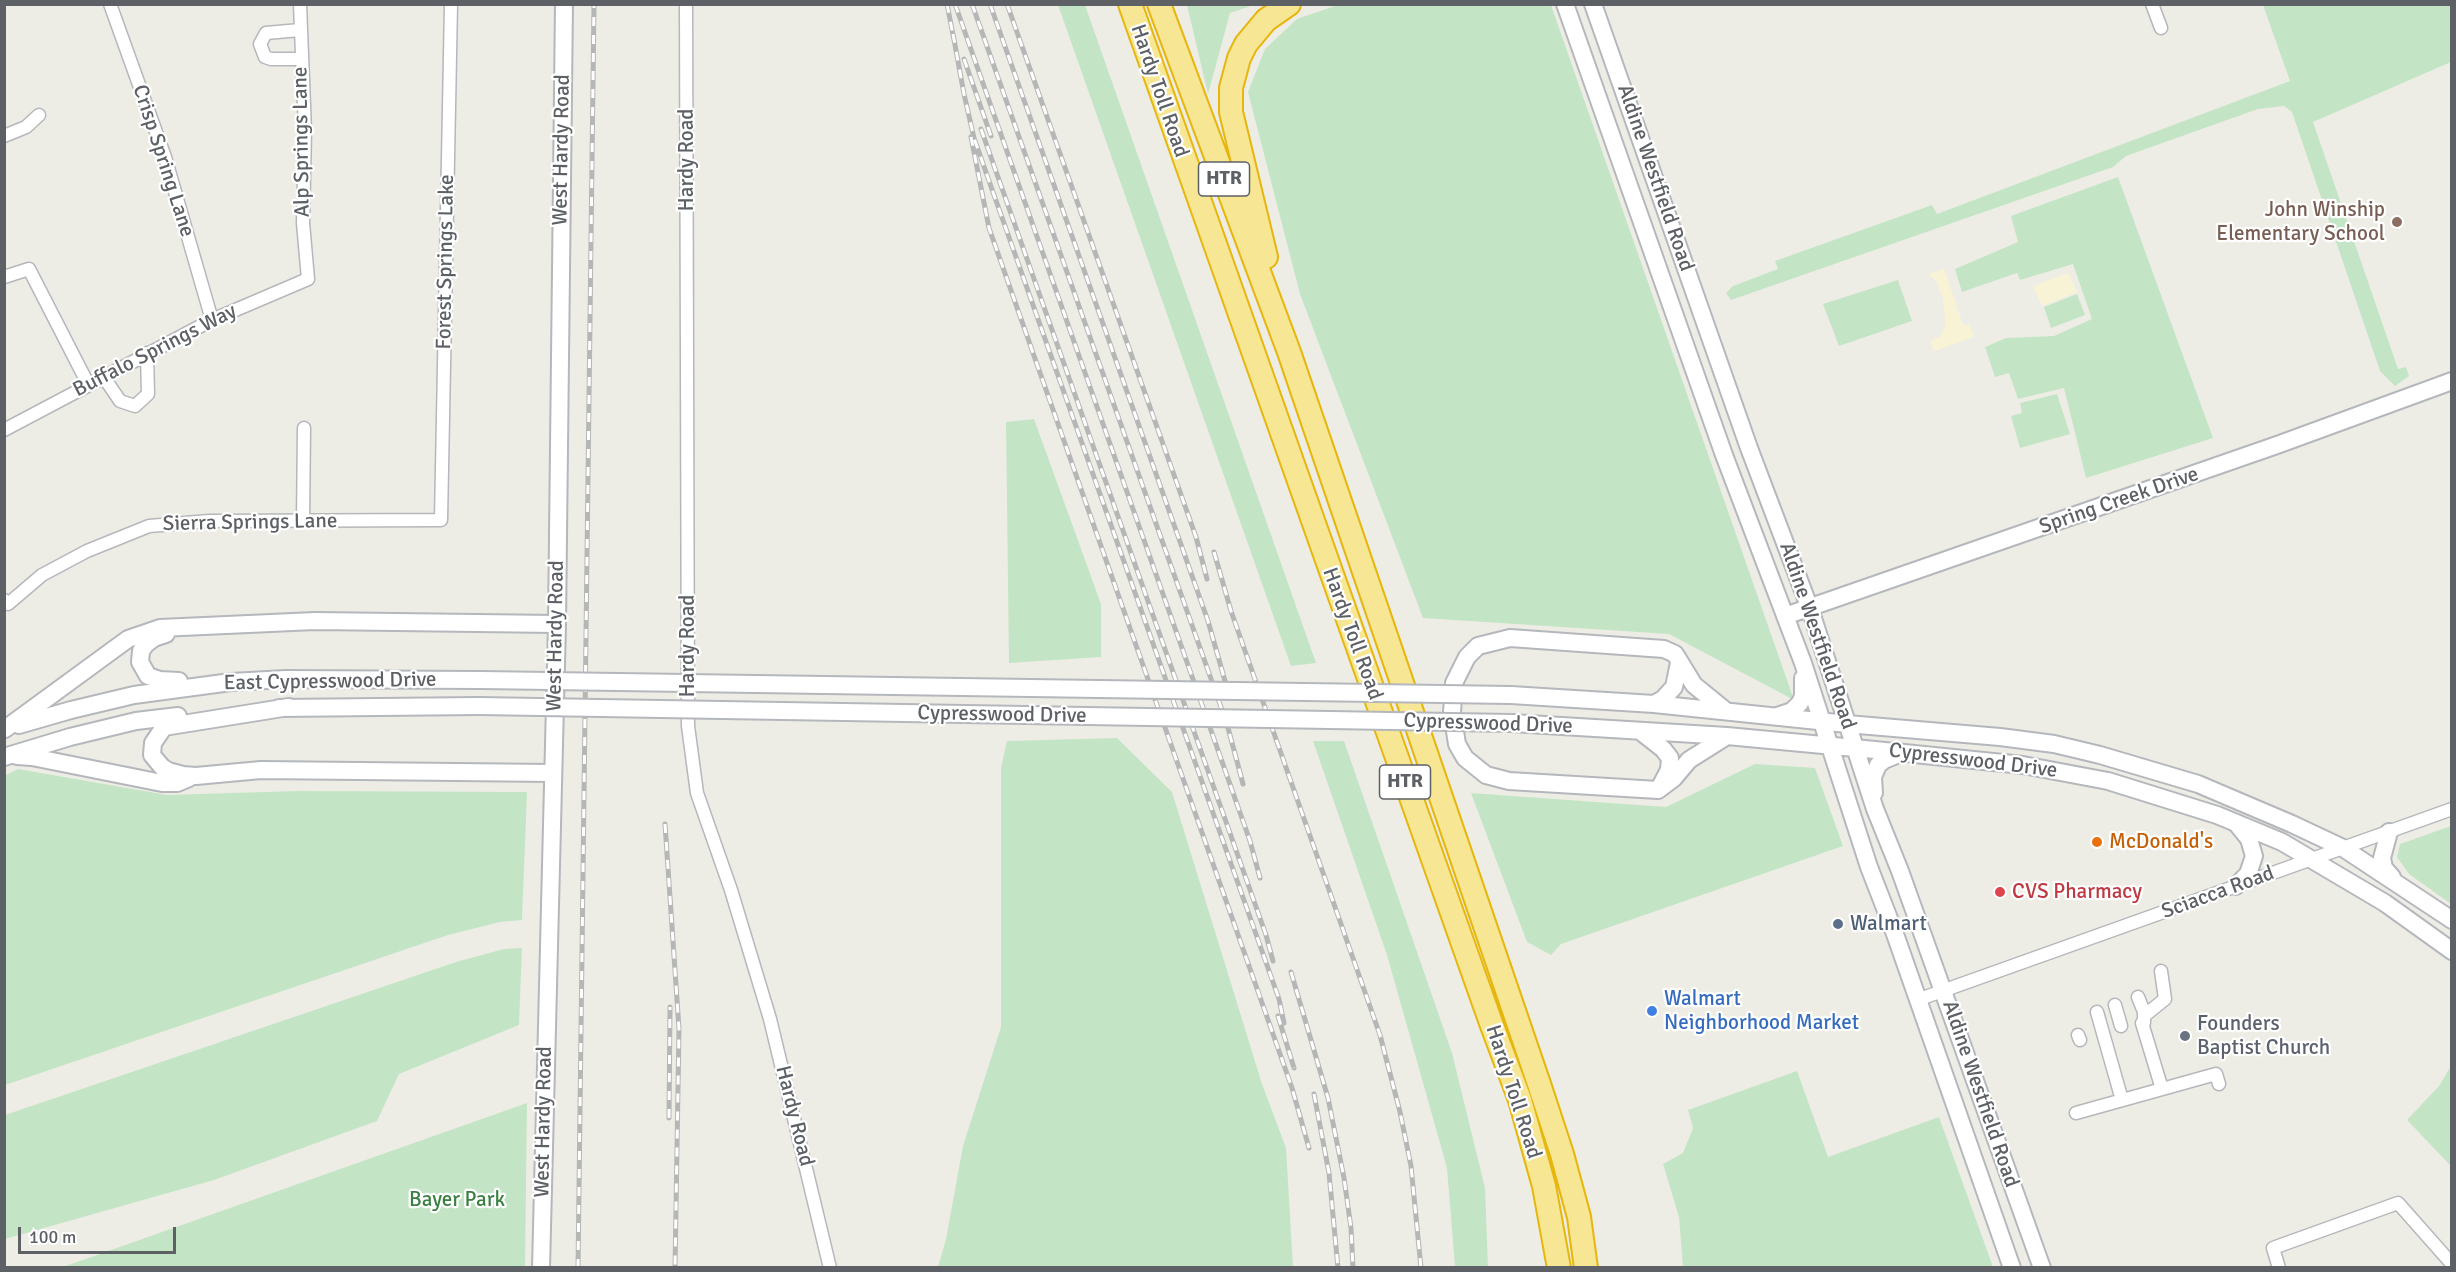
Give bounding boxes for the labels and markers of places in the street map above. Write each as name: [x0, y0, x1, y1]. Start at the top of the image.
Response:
place label: John Winship Elementary School: [2216, 197, 2385, 247]
marker: John Winship Elementary School: [2390, 215, 2404, 229]
place label: McDonald's: [2109, 829, 2213, 855]
marker: McDonald's: [2090, 835, 2104, 849]
place label: CVS Pharmacy: [2012, 879, 2142, 905]
marker: CVS Pharmacy: [1993, 885, 2007, 899]
place label: Walmart: [1850, 911, 1927, 937]
marker: Walmart: [1831, 917, 1845, 931]
place label: Walmart Neighborhood Market: [1664, 986, 1859, 1036]
marker: Walmart Neighborhood Market: [1645, 1004, 1659, 1018]
place label: Founders Baptist Church: [2197, 1011, 2330, 1061]
marker: Founders Baptist Church: [2178, 1029, 2192, 1043]

